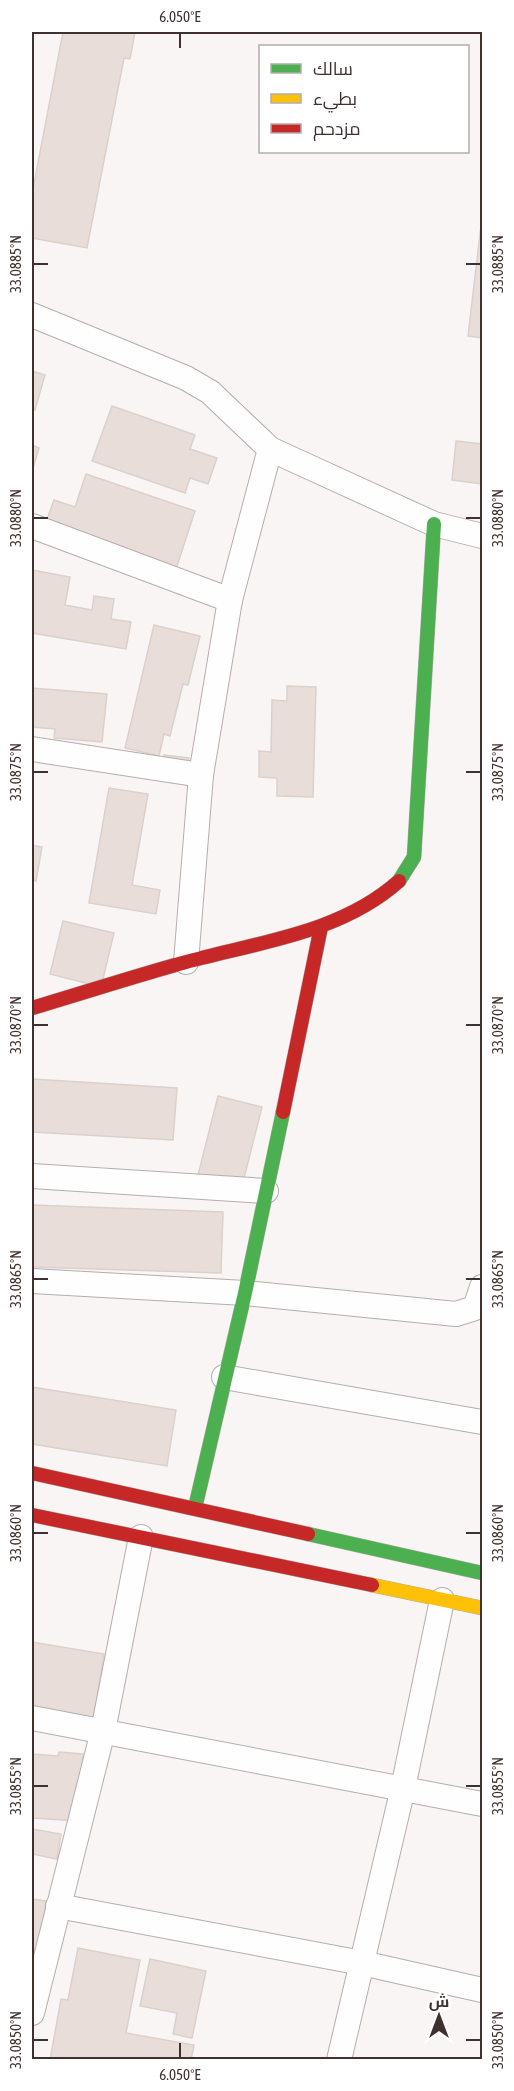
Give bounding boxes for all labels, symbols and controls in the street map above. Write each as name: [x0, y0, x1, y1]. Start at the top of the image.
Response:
text: 6.050°E: [159, 8, 201, 25]
legend: [259, 45, 469, 153]
text: سالك: [313, 58, 353, 79]
text: بطيء: [313, 88, 357, 113]
text: مزدحم: [313, 118, 361, 141]
text: 33.0885°N: [7, 235, 24, 293]
text: 33.0885°N: [489, 235, 506, 293]
text: 33.0880°N: [7, 489, 24, 547]
text: 33.0880°N: [489, 489, 506, 547]
text: 33.0875°N: [7, 743, 24, 801]
text: 33.0875°N: [489, 743, 506, 801]
text: 33.0870°N: [7, 996, 24, 1054]
text: 33.0870°N: [489, 996, 506, 1054]
text: 33.0865°N: [7, 1250, 24, 1308]
text: 33.0865°N: [489, 1250, 506, 1308]
text: 33.0860°N: [7, 1504, 24, 1562]
text: 33.0860°N: [489, 1504, 506, 1562]
text: 33.0855°N: [7, 1757, 24, 1815]
text: 33.0855°N: [489, 1757, 506, 1815]
north arrow: [409, 1986, 469, 2046]
text: ش: [429, 1992, 449, 2011]
text: 33.0850°N: [7, 2011, 24, 2069]
text: 33.0850°N: [489, 2011, 506, 2069]
text: 6.050°E: [159, 2066, 201, 2083]

